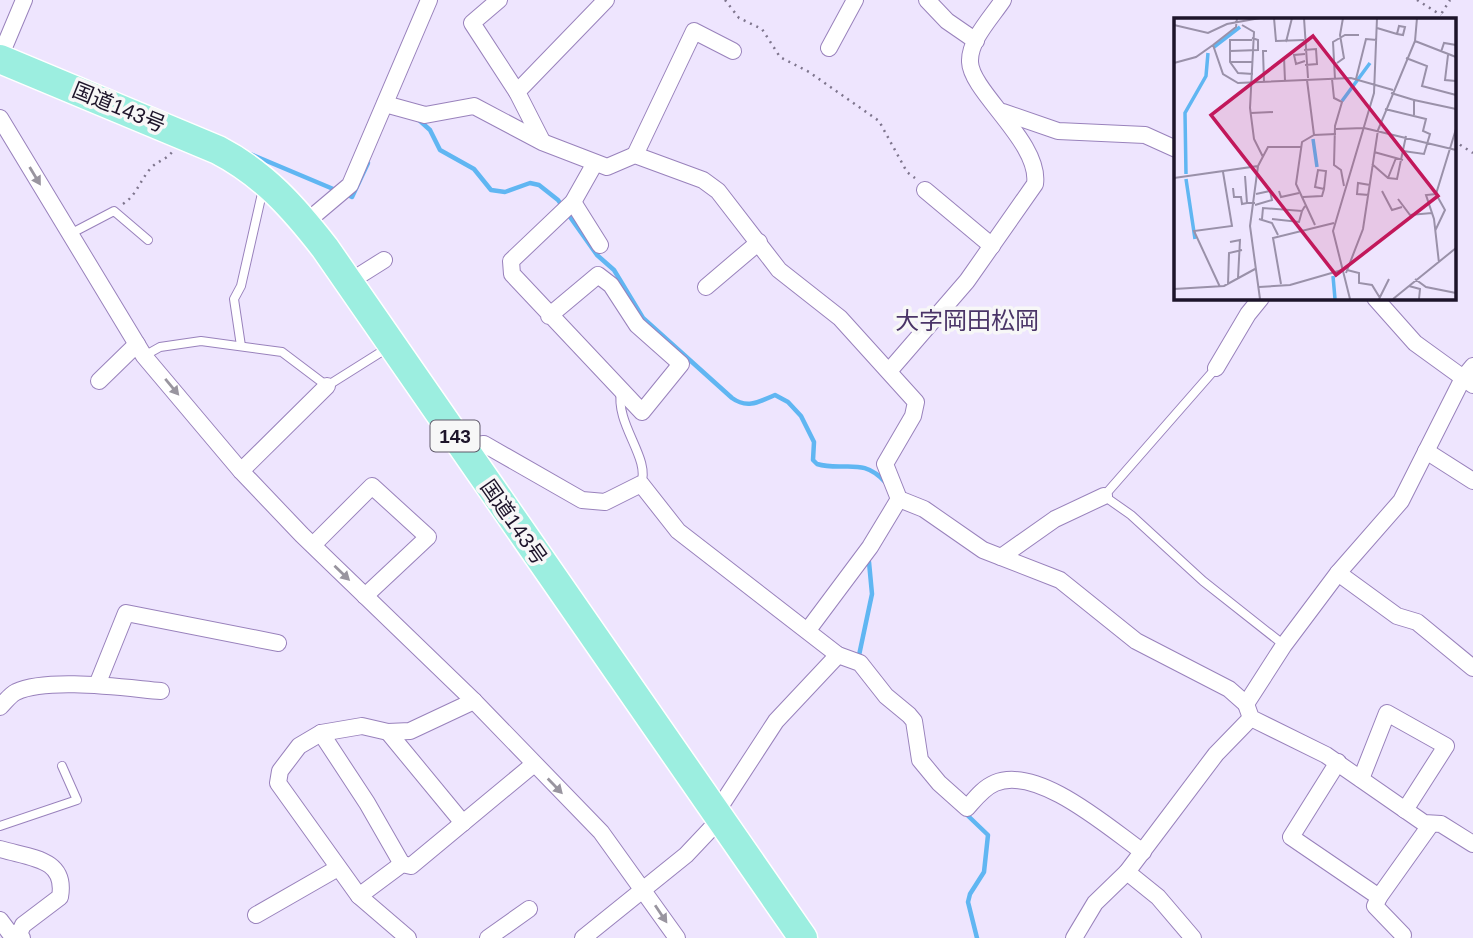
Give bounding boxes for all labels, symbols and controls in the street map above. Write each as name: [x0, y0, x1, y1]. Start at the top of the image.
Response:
inset map: [1174, 18, 1456, 299]
street label: 国道143号: [69, 78, 169, 136]
one-way arrow: [29, 167, 42, 186]
district label: 大字岡田松岡: [895, 307, 1039, 334]
one-way arrow: [164, 378, 180, 396]
road number: 143: [430, 420, 480, 452]
street label: 国道143号: [476, 475, 552, 569]
one-way arrow: [334, 565, 350, 581]
one-way arrow: [547, 778, 563, 794]
one-way arrow: [654, 904, 667, 923]

